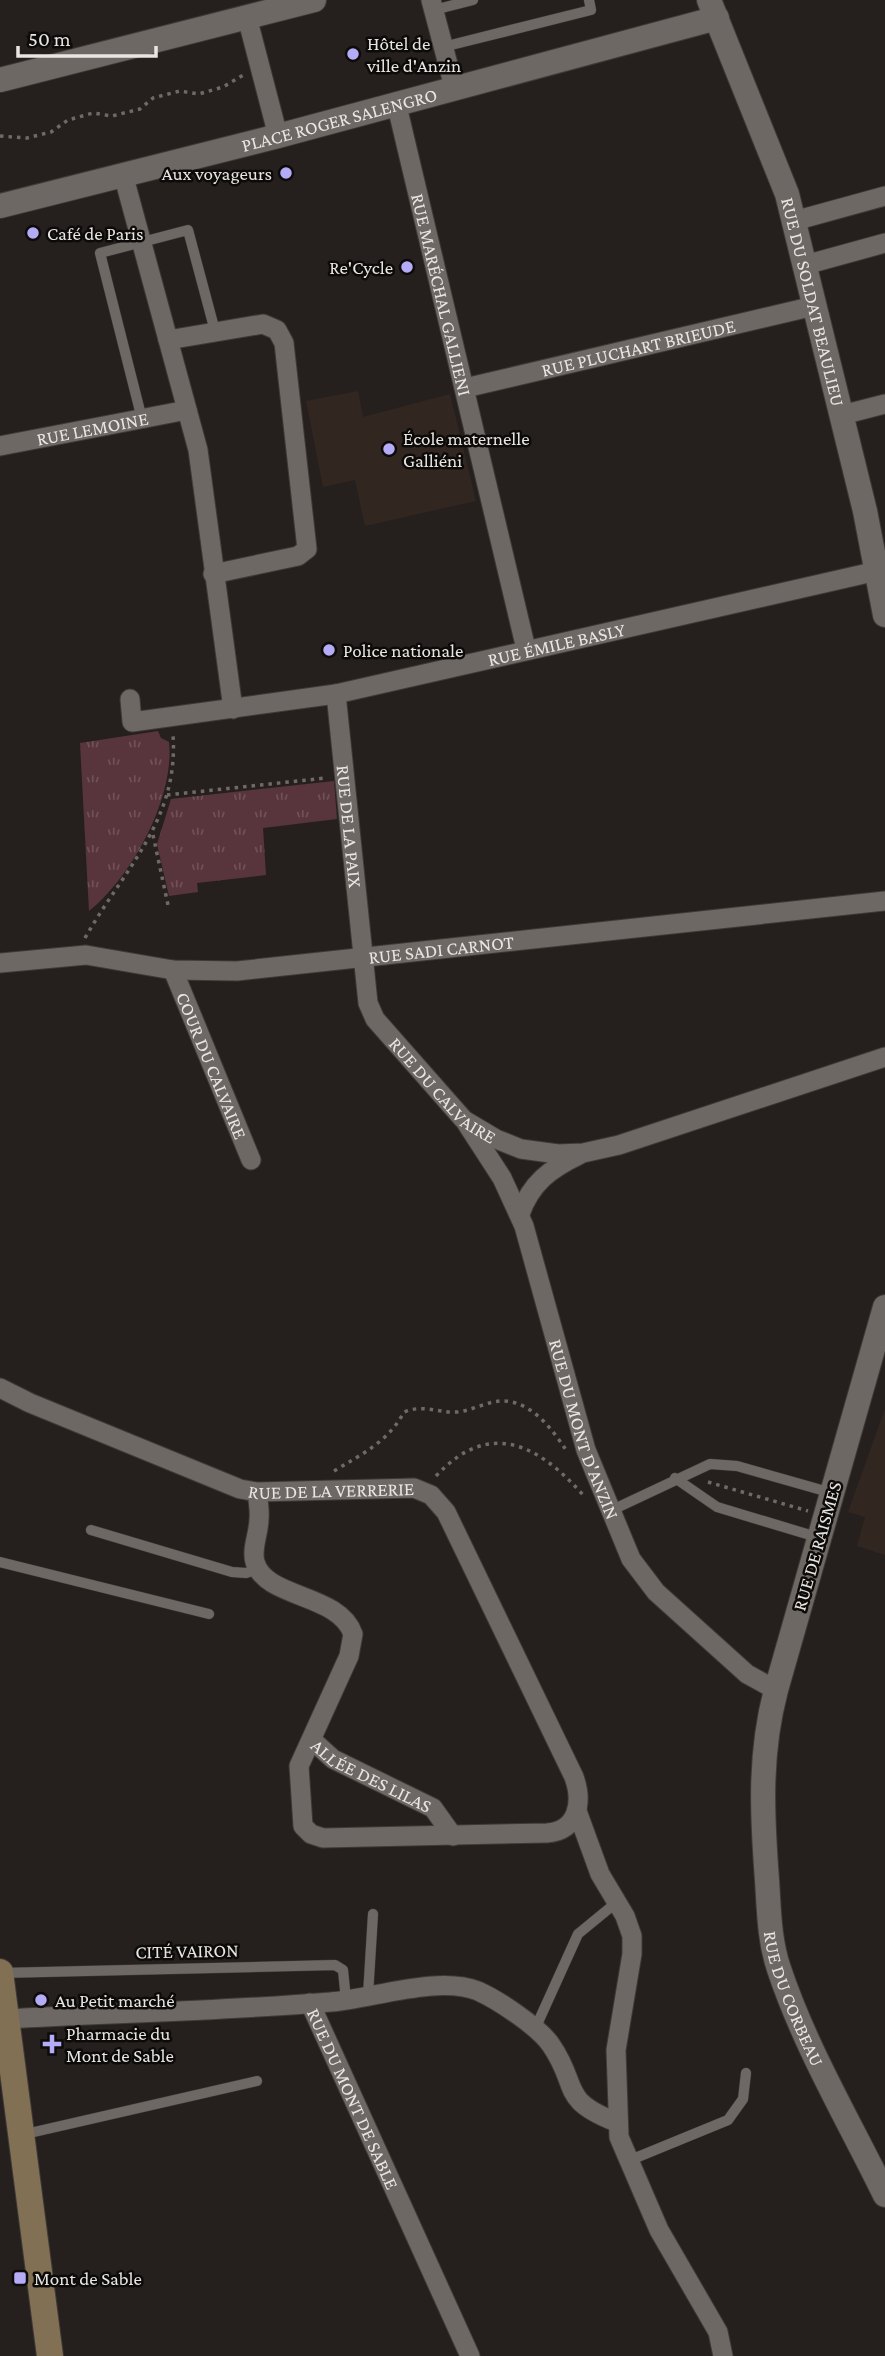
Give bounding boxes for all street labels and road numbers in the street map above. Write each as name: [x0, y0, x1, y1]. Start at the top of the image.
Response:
street label: PLACE ROGER SALENGRO: [239, 83, 439, 155]
street label: RUE MARÉCHAL GALLIENI: [408, 191, 476, 398]
street label: RUE DU SOLDAT BEAULIEU: [778, 195, 849, 408]
street label: RUE PLUCHART BRIEUDE: [539, 314, 737, 380]
street label: RUE LEMOINE: [35, 407, 150, 449]
street label: RUE ÉMILE BASLY: [486, 618, 628, 670]
street label: RUE DE LA PAIX: [333, 764, 367, 889]
street label: RUE SADI CARNOT: [367, 931, 515, 967]
street label: COUR DU CALVAIRE: [173, 989, 252, 1142]
street label: RUE DU CALVAIRE: [385, 1033, 500, 1147]
street label: RUE DU MONT D'ANZIN: [545, 1337, 624, 1522]
street label: RUE DE LA VERRERIE: [247, 1477, 415, 1503]
street label: RUE DE RAISMES: [789, 1479, 846, 1613]
street label: ALLÉE DES LILAS: [307, 1734, 435, 1816]
street label: RUE DU CORBEAU: [760, 1929, 829, 2069]
street label: CITÉ VAIRON: [135, 1940, 239, 1962]
street label: RUE DU MONT DE SABLE: [303, 2005, 403, 2192]

